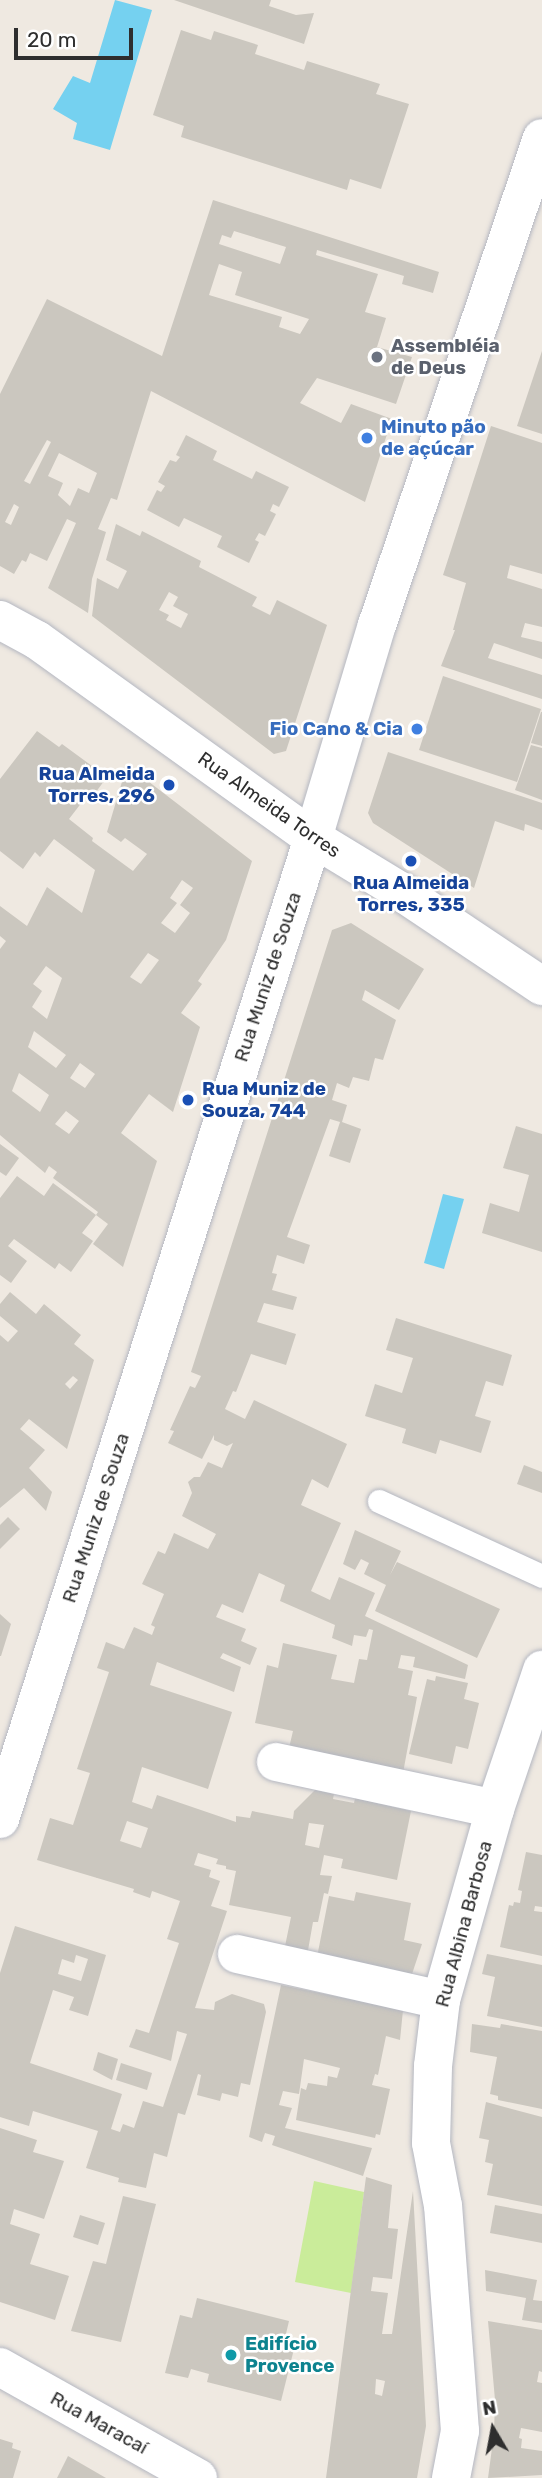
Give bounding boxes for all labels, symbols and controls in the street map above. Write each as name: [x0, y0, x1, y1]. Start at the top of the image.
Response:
scale bar: [18, 14, 136, 58]
text: 20 m: [27, 27, 76, 52]
place label: Assembléia de Deus: [391, 335, 500, 379]
marker: Assembléia de Deus: [369, 349, 385, 365]
place label: Minuto pão de açúcar: [381, 416, 486, 460]
marker: Minuto pão de açúcar: [359, 430, 375, 446]
place label: Fio Cano & Cia: [270, 718, 403, 740]
marker: Fio Cano & Cia: [409, 721, 425, 737]
street label: Rua Almeida Torres: [193, 747, 345, 863]
place label: Rua Almeida Torres, 296: [38, 763, 155, 807]
marker: Rua Almeida Torres, 296: [161, 777, 177, 793]
marker: Rua Almeida Torres, 335: [403, 853, 419, 869]
place label: Rua Almeida Torres, 335: [353, 872, 469, 916]
street label: Rua Muniz de Souza: [230, 889, 306, 1065]
place label: Rua Muniz de Souza, 744: [202, 1078, 326, 1122]
marker: Rua Muniz de Souza, 744: [180, 1092, 196, 1108]
street label: Rua Muniz de Souza: [58, 1430, 134, 1606]
street label: Rua Albina Barbosa: [431, 1838, 497, 2010]
place label: Edifício Provence: [245, 2333, 335, 2377]
marker: Edifício Provence: [223, 2347, 239, 2363]
street label: Rua Maracaí: [46, 2387, 152, 2459]
north arrow: [458, 2394, 528, 2464]
text: N: [481, 2395, 498, 2420]

